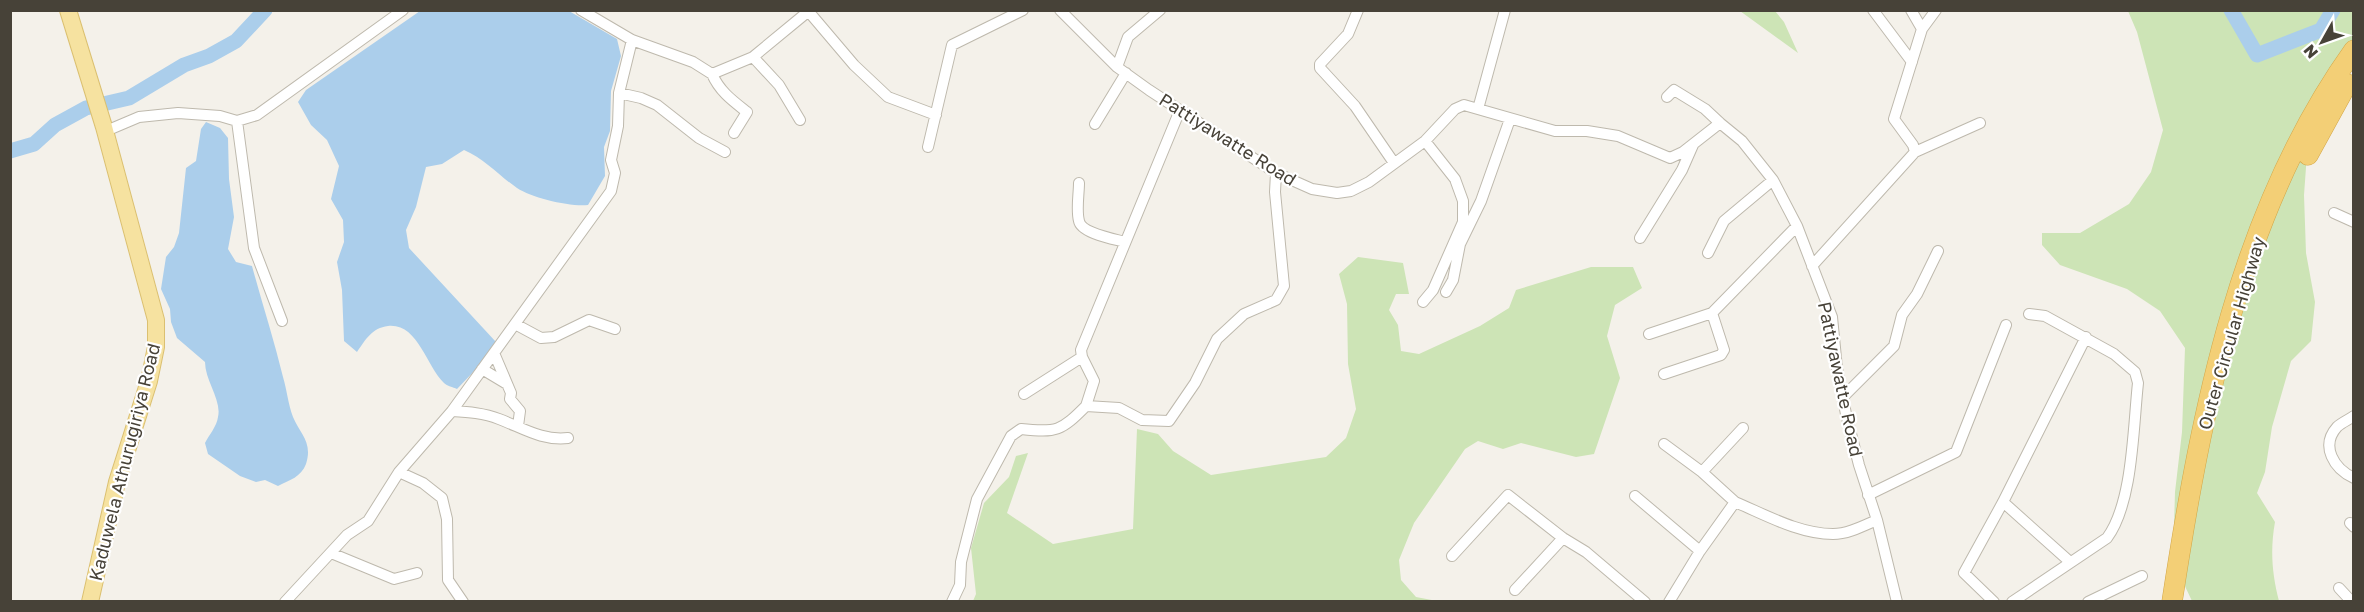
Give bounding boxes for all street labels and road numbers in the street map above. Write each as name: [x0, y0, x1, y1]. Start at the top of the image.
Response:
street label: Pattiyawatte Road: [1155, 88, 1301, 190]
street label: Outer Circular Highway: [2193, 234, 2269, 432]
street label: Pattiyawatte Road: [1814, 300, 1868, 458]
street label: Kaduwela Athurugiriya Road: [84, 341, 164, 583]

